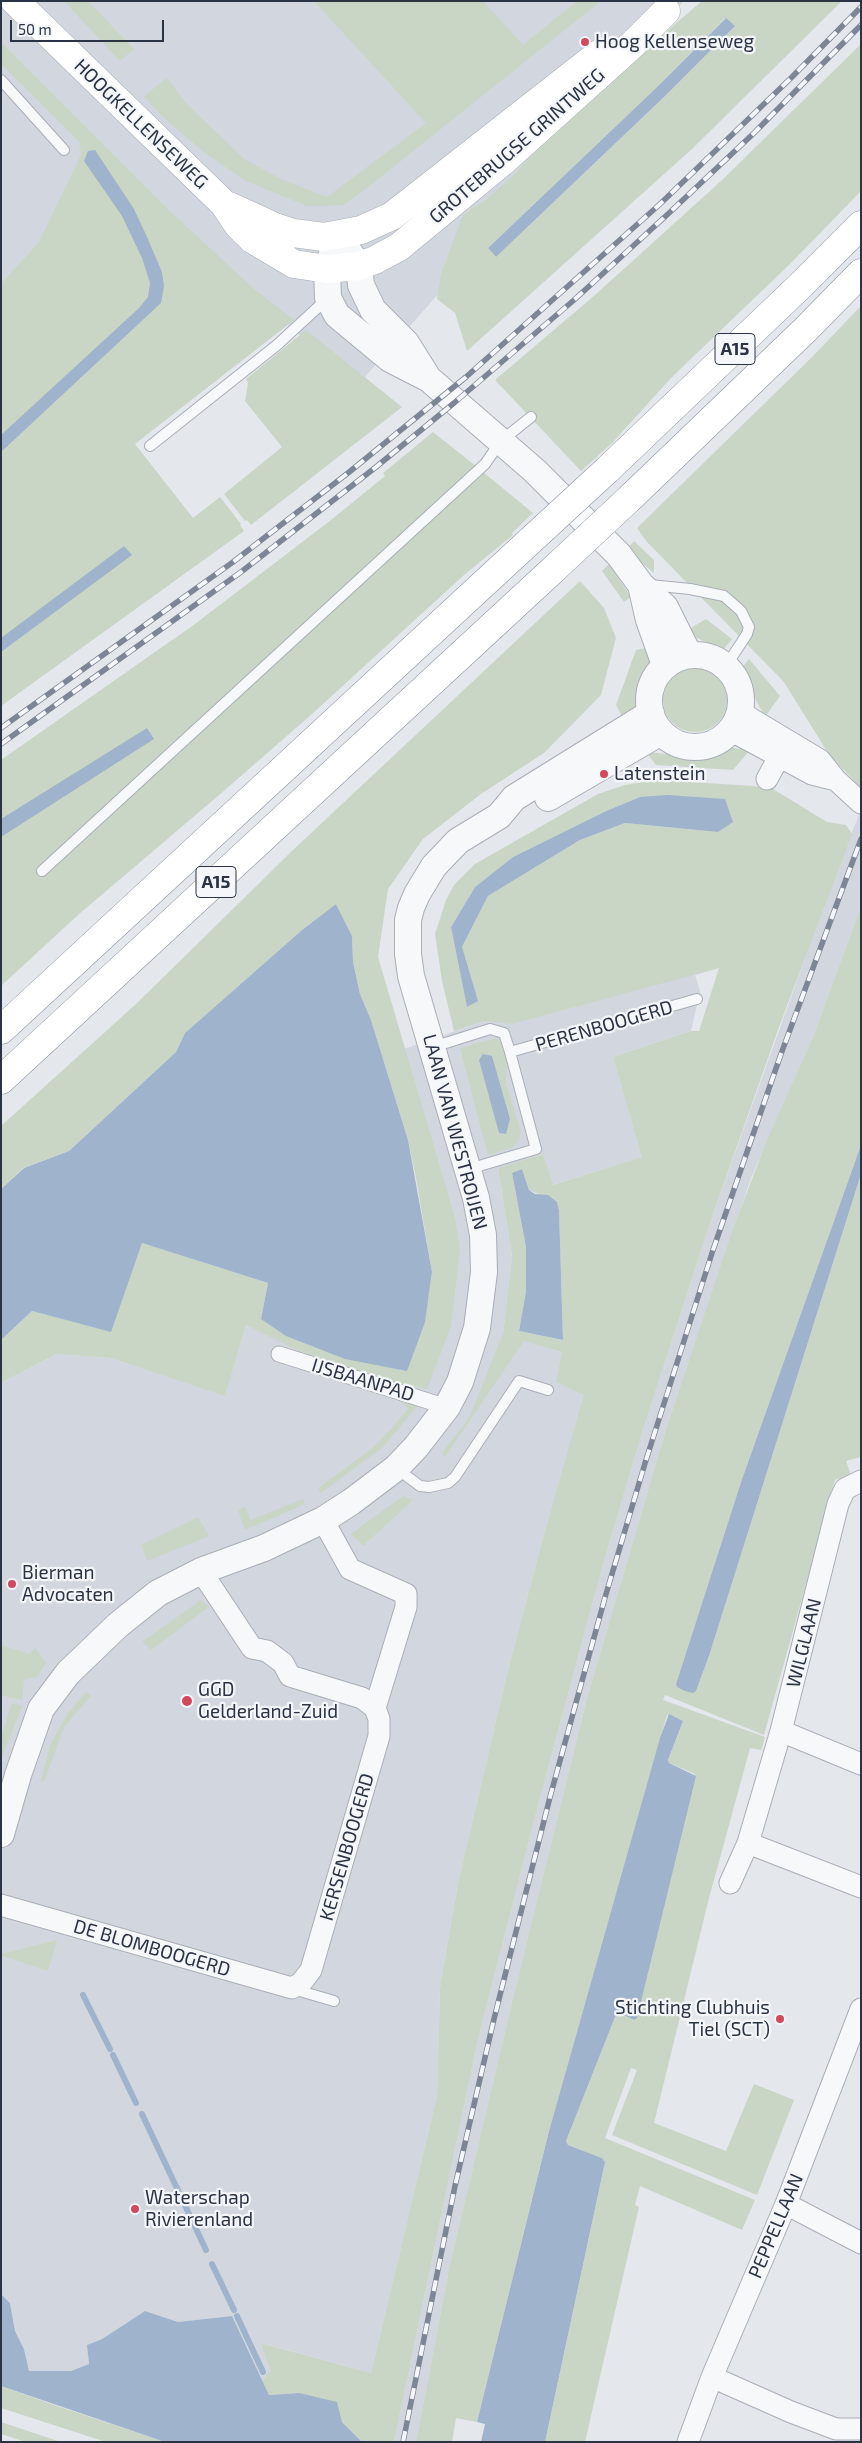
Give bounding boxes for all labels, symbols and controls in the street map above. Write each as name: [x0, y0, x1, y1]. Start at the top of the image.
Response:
scale bar: [12, 10, 166, 42]
text: 50 m: [18, 20, 52, 38]
place label: Hoog Kellenseweg: [595, 31, 754, 53]
marker: Hoog Kellenseweg: [579, 36, 591, 48]
street label: HOOGKELLENSEWEG: [69, 54, 213, 194]
street label: GROTEBRUGSE GRINTWEG: [425, 64, 609, 228]
road number: A15: [715, 334, 755, 364]
place label: Latenstein: [614, 763, 706, 785]
marker: Latenstein: [598, 768, 610, 780]
road number: A15: [196, 866, 236, 898]
street label: PERENBOOGERD: [533, 996, 675, 1056]
street label: LAAN VAN WESTROIJEN: [418, 1032, 492, 1232]
street label: IJSBAANPAD: [309, 1354, 417, 1406]
place label: Bierman Advocaten: [22, 1562, 114, 1606]
marker: Bierman Advocaten: [6, 1578, 18, 1590]
street label: WILGLAAN: [782, 1596, 826, 1690]
place label: GGD Gelderland-Zuid: [198, 1679, 338, 1723]
marker: GGD Gelderland-Zuid: [180, 1694, 194, 1708]
street label: KERSENBOOGERD: [315, 1771, 379, 1923]
street label: DE BLOMBOOGERD: [71, 1915, 233, 1981]
place label: Stichting Clubhuis Tiel (SCT): [615, 1997, 770, 2041]
marker: Stichting Clubhuis Tiel (SCT): [774, 2013, 786, 2025]
street label: PEPPELLAAN: [744, 2170, 808, 2282]
place label: Waterschap Rivierenland: [145, 2187, 253, 2231]
marker: Waterschap Rivierenland: [129, 2203, 141, 2215]

